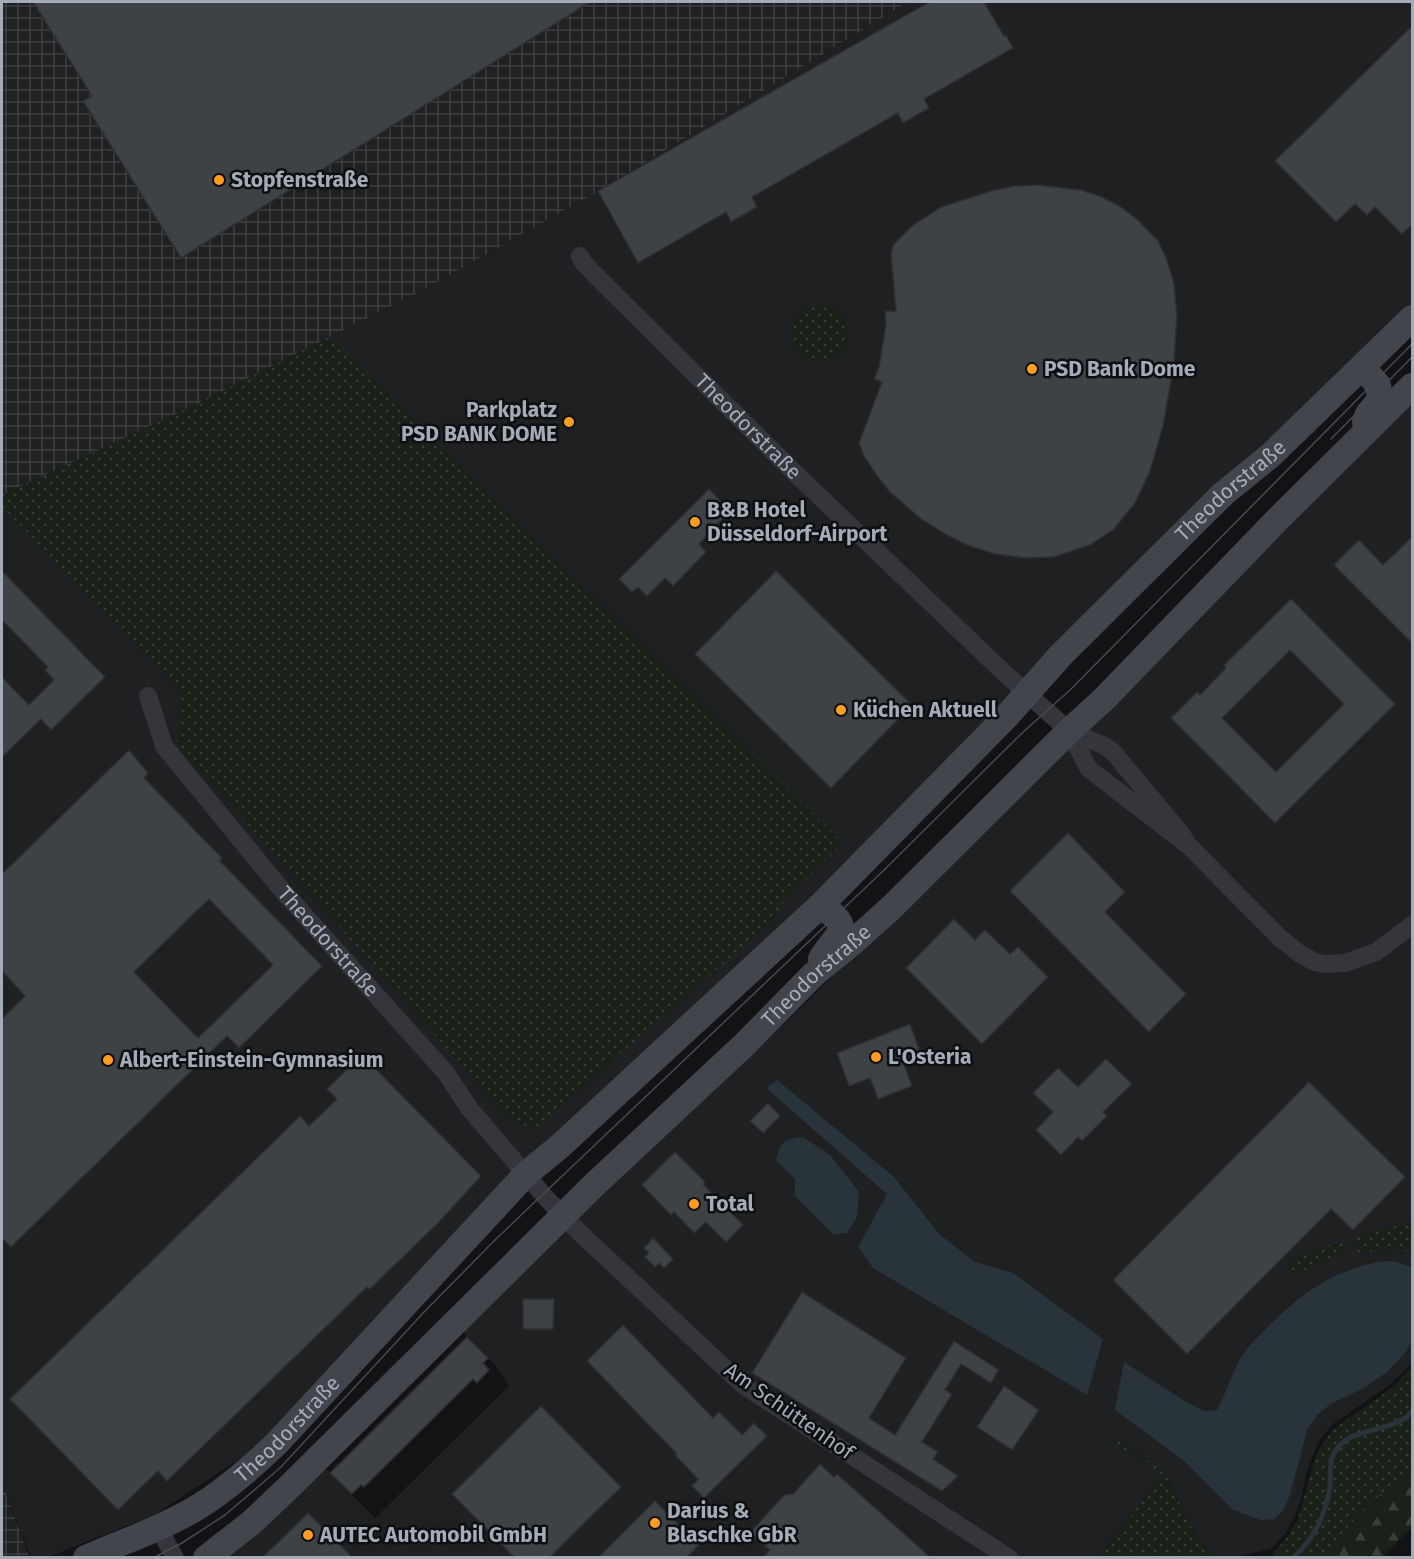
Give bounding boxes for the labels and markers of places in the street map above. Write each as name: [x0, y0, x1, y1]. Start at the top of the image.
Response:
place label: Stopfenstraße: [231, 167, 369, 193]
marker: Stopfenstraße: [212, 173, 226, 187]
place label: PSD Bank Dome: [1044, 356, 1196, 382]
marker: PSD Bank Dome: [1025, 362, 1039, 376]
place label: Parkplatz PSD BANK DOME: [401, 397, 557, 447]
marker: Parkplatz PSD BANK DOME: [562, 415, 576, 429]
place label: B&B Hotel Düsseldorf-Airport: [707, 497, 888, 547]
marker: B&B Hotel Düsseldorf-Airport: [688, 515, 702, 529]
place label: Küchen Aktuell: [853, 697, 998, 723]
marker: Küchen Aktuell: [834, 703, 848, 717]
place label: L'Osteria: [888, 1044, 972, 1070]
place label: Albert-Einstein-Gymnasium: [119, 1047, 384, 1073]
marker: L'Osteria: [869, 1050, 883, 1064]
marker: Albert-Einstein-Gymnasium: [101, 1053, 115, 1067]
place label: Total: [706, 1191, 755, 1217]
marker: Total: [687, 1197, 701, 1211]
place label: Darius & Blaschke GbR: [667, 1498, 798, 1548]
marker: Darius & Blaschke GbR: [648, 1516, 662, 1530]
place label: AUTEC Automobil GmbH: [319, 1522, 547, 1548]
marker: AUTEC Automobil GmbH: [301, 1528, 315, 1542]

